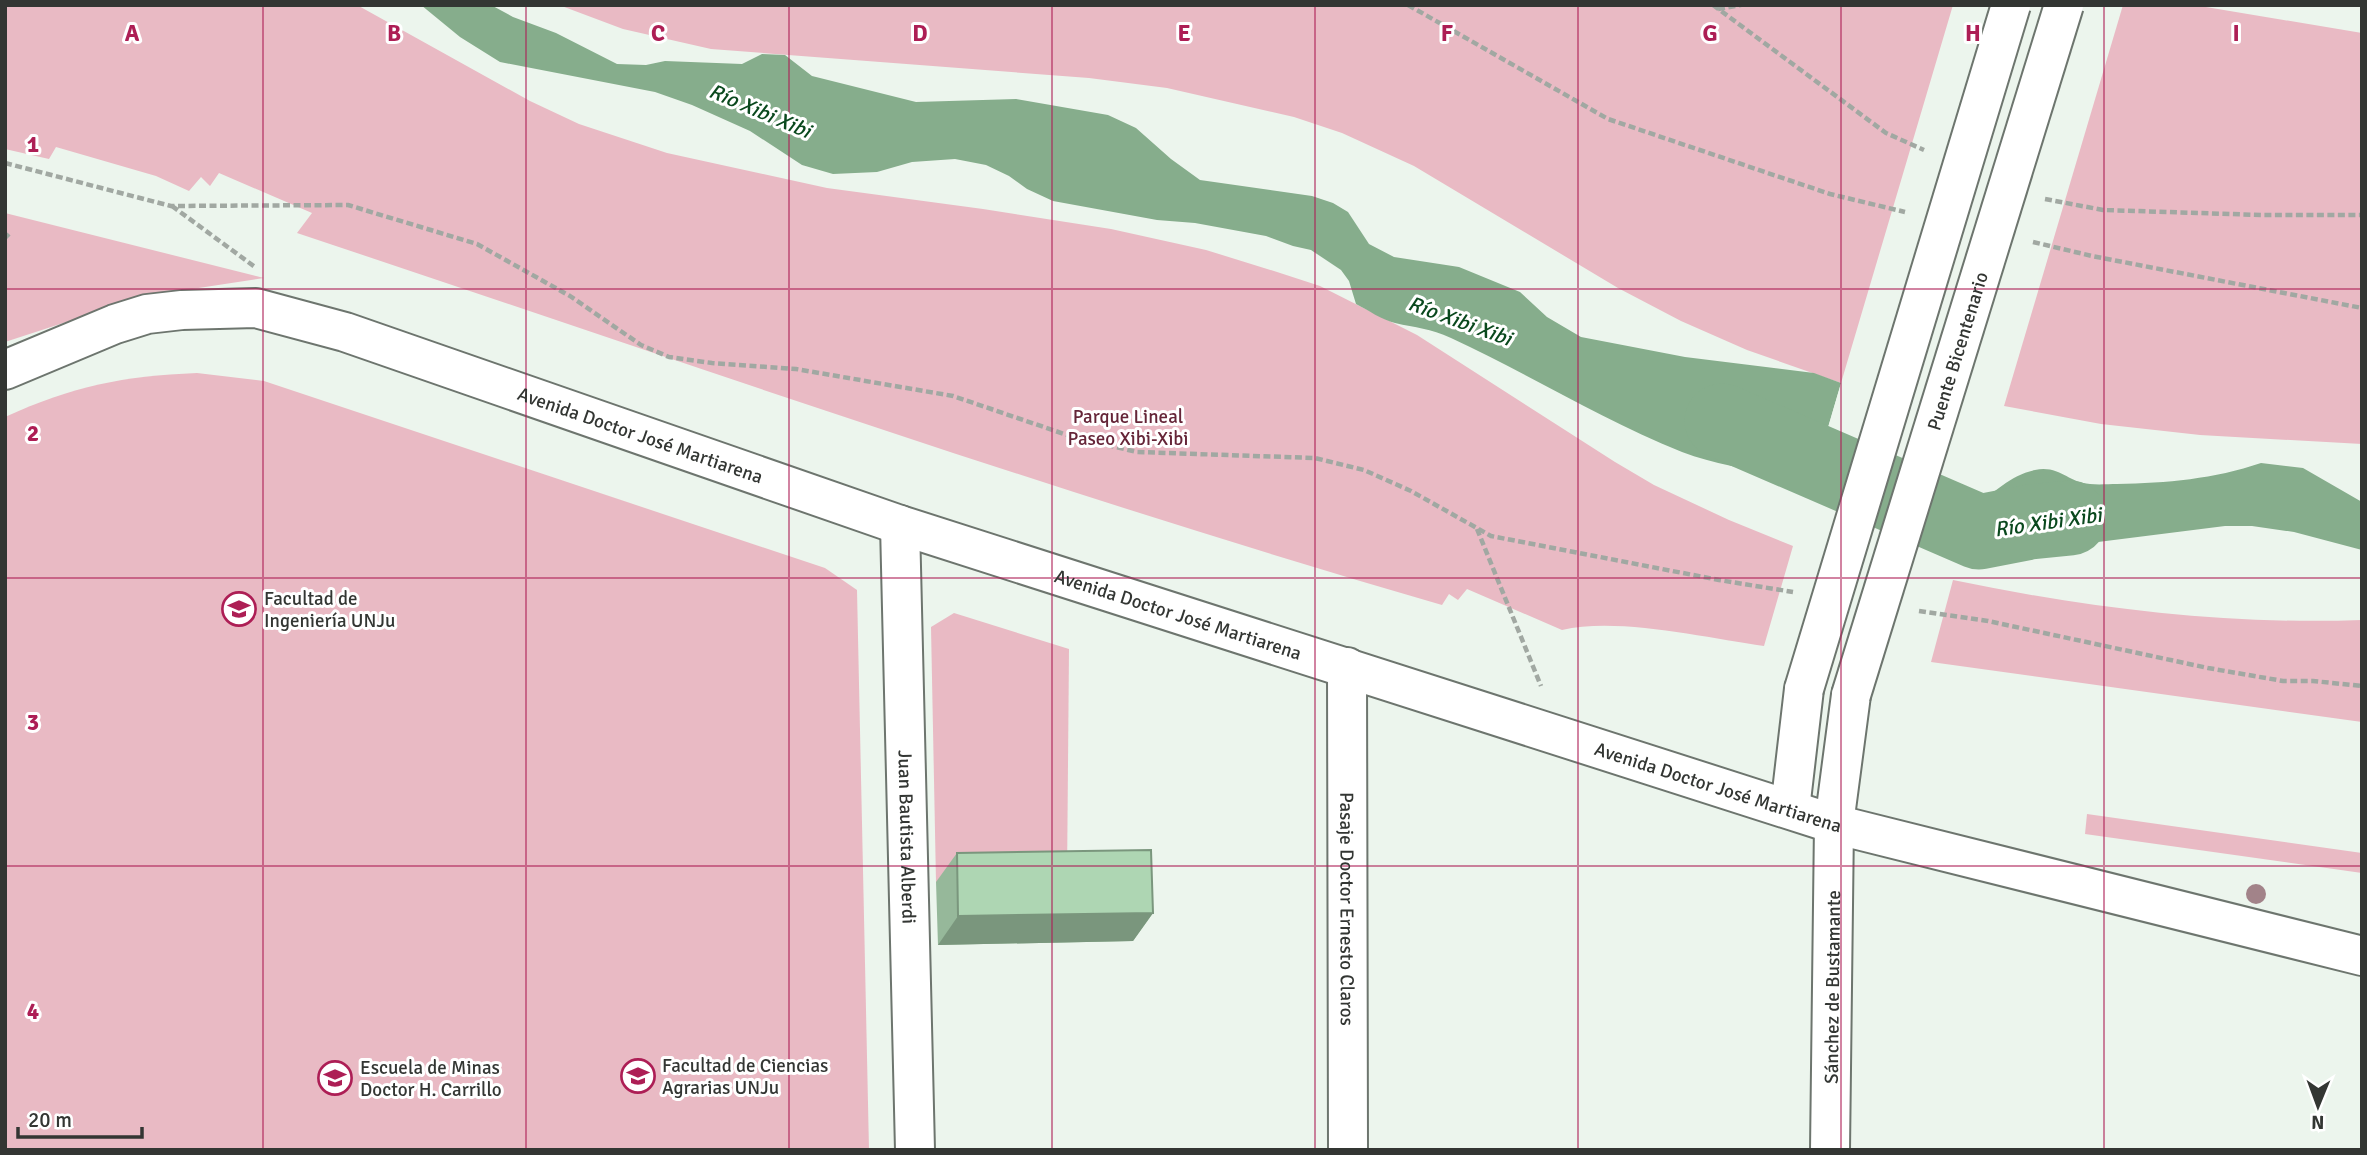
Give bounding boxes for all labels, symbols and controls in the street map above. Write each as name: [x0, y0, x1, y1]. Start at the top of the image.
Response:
text: A: [125, 19, 140, 48]
text: B: [387, 19, 401, 48]
text: C: [651, 19, 665, 48]
text: D: [912, 19, 928, 48]
text: E: [1177, 19, 1191, 48]
text: F: [1441, 19, 1453, 48]
text: G: [1702, 19, 1718, 48]
text: H: [1965, 19, 1981, 48]
text: I: [2232, 19, 2240, 48]
water label: Río Xibi Xibi: [705, 78, 817, 145]
text: 1: [27, 130, 39, 159]
street label: Puente Bicentenario: [1922, 269, 1994, 434]
water label: Río Xibi Xibi: [1405, 290, 1517, 352]
street label: Avenida Doctor José Martiarena: [514, 382, 766, 489]
park label: Parque Lineal Paseo Xibi-Xibi: [1068, 405, 1188, 451]
text: 2: [27, 419, 39, 448]
water label: Río Xibi Xibi: [1993, 501, 2106, 542]
street label: Avenida Doctor José Martiarena: [1051, 564, 1305, 666]
place label: Facultad de Ingeniería UNJu: [264, 587, 395, 633]
school or university icon: Facultad de Ingeniería UNJu: [220, 590, 258, 628]
text: 3: [27, 708, 39, 737]
street label: Avenida Doctor José Martiarena: [1591, 737, 1844, 838]
street label: Juan Bautista Alberdi: [892, 750, 921, 924]
street label: Pasaje Doctor Ernesto Claros: [1334, 792, 1359, 1026]
street label: Sánchez de Bustamante: [1820, 890, 1846, 1084]
text: 4: [27, 997, 39, 1026]
place label: Facultad de Ciencias Agrarias UNJu: [662, 1054, 828, 1100]
place label: Escuela de Minas Doctor H. Carrillo: [360, 1056, 502, 1102]
school or university icon: Facultad de Ciencias Agrarias UNJu: [619, 1057, 657, 1095]
school or university icon: Escuela de Minas Doctor H. Carrillo: [316, 1059, 354, 1097]
north arrow: [2283, 1071, 2353, 1141]
scale bar: [18, 1096, 142, 1140]
text: 20 m: [28, 1107, 72, 1133]
text: N: [2311, 1110, 2325, 1134]

